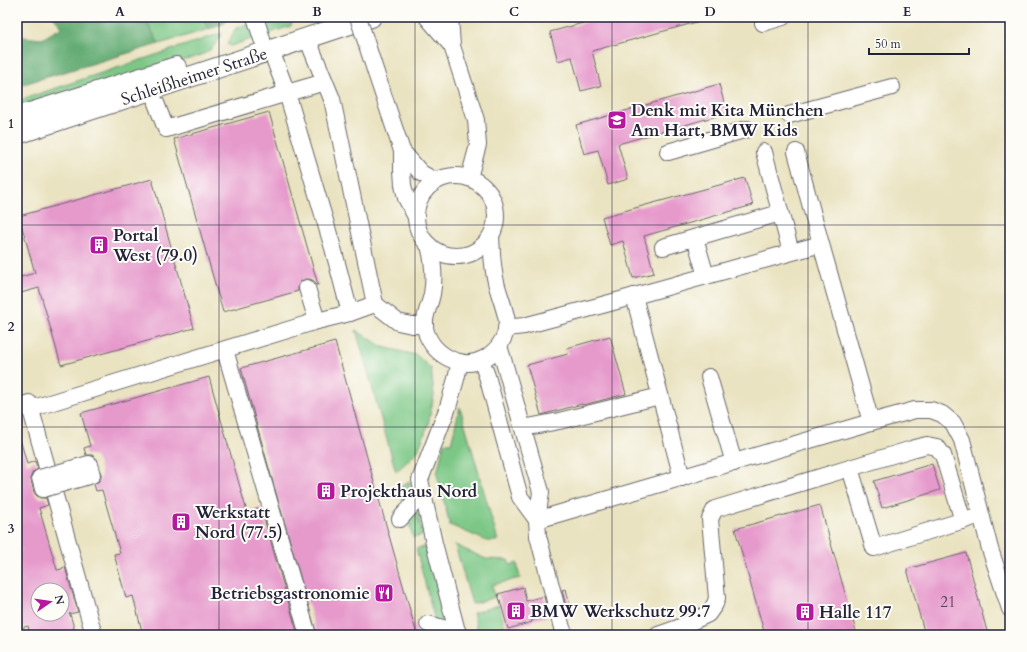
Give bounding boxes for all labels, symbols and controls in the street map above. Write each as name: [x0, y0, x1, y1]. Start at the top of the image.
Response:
text: A: [115, 3, 125, 21]
text: B: [312, 3, 322, 21]
text: C: [509, 3, 519, 21]
text: D: [704, 3, 716, 21]
text: E: [903, 3, 911, 21]
scale bar: [869, 30, 969, 56]
text: 50 m: [875, 36, 902, 52]
street label: Schleißheimer Straße: [118, 42, 270, 111]
place label: Denk mit Kita München Am Hart, BMW Kids: [631, 99, 824, 142]
school or university icon: Denk mit Kita München Am Hart, BMW Kids: [606, 109, 628, 131]
text: 1: [8, 115, 14, 133]
place label: Portal West (79.0): [112, 224, 198, 267]
building icon: Portal West (79.0): [88, 234, 110, 256]
text: 2: [8, 318, 15, 336]
building icon: Projekthaus Nord: [315, 480, 337, 502]
place label: Projekthaus Nord: [340, 480, 478, 503]
place label: Werkstatt Nord (77.5): [194, 501, 283, 544]
building icon: Werkstatt Nord (77.5): [170, 511, 192, 533]
text: 3: [8, 520, 15, 538]
north arrow: [30, 582, 70, 622]
place label: Betriebsgastronomie: [210, 582, 370, 605]
restaurant icon: Betriebsgastronomie: [373, 582, 395, 604]
house number: 21: [940, 592, 956, 612]
text: N: [51, 594, 68, 607]
building icon: BMW Werkschutz 99.7: [505, 600, 527, 622]
place label: BMW Werkschutz 99.7: [530, 600, 710, 623]
building icon: Halle 117: [794, 601, 816, 623]
place label: Halle 117: [819, 601, 892, 624]

